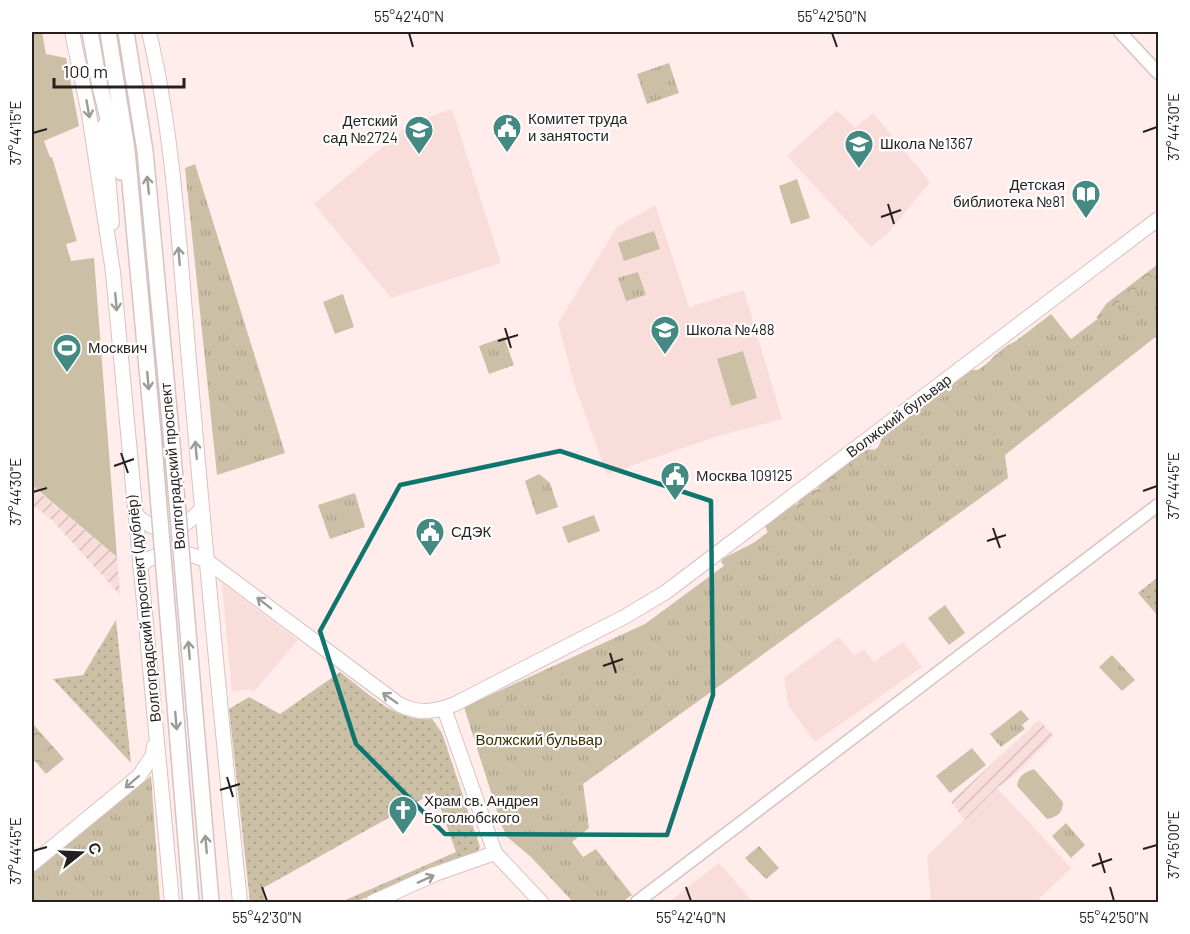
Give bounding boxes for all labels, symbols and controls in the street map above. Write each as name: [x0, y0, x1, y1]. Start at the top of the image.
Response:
text: 55°42'40"N: [374, 7, 444, 25]
text: 55°42'50"N: [797, 7, 867, 25]
scale bar: [54, 51, 184, 89]
text: 100 m: [63, 60, 108, 82]
text: 37°44'30"E: [1164, 93, 1182, 161]
one-way arrow: [83, 99, 94, 119]
text: 37°44'15"E: [6, 101, 24, 165]
place label: Комитет труда и занятости: [528, 109, 628, 144]
place label: Детский сад №2724: [323, 111, 398, 146]
public building icon: Комитет труда и занятости: [491, 112, 523, 154]
school or university icon: Детский сад №2724: [403, 114, 435, 156]
school or university icon: Школа №1367: [843, 128, 875, 170]
place label: Школа №1367: [880, 134, 972, 152]
place label: Детская библиотека №81: [953, 175, 1065, 210]
one-way arrow: [142, 176, 153, 196]
library icon: Детская библиотека №81: [1070, 178, 1102, 220]
one-way arrow: [173, 246, 184, 266]
one-way arrow: [111, 292, 122, 312]
school or university icon: Школа №488: [649, 314, 681, 356]
place label: Школа №488: [686, 320, 775, 338]
sports icon: Москвич: [51, 332, 83, 374]
place label: Москвич: [88, 338, 147, 356]
street label: Волжский бульвар: [842, 370, 955, 461]
one-way arrow: [143, 371, 154, 391]
street label: Волгоградский проспект: [156, 382, 188, 550]
one-way arrow: [191, 441, 202, 461]
text: 37°44'45"E: [1164, 452, 1182, 520]
text: 37°44'30"E: [6, 458, 24, 526]
public building icon: Москва 109125: [659, 460, 691, 502]
place label: Москва 109125: [696, 466, 792, 484]
street label: Волгоградский проспект (дублёр): [122, 495, 164, 723]
public building icon: СДЭК: [414, 516, 446, 558]
place label: СДЭК: [451, 522, 491, 540]
one-way arrow: [256, 597, 272, 610]
one-way arrow: [183, 640, 194, 660]
one-way arrow: [382, 692, 398, 704]
one-way arrow: [171, 711, 182, 731]
park label: Волжский бульвар: [475, 730, 603, 748]
one-way arrow: [125, 775, 140, 789]
place label: Храм св. Андрея Боголюбского: [424, 791, 539, 826]
church icon: Храм св. Андрея Боголюбского: [387, 794, 419, 836]
text: 37°45'00"E: [1164, 811, 1182, 879]
text: 37°44'45"E: [6, 817, 24, 885]
north arrow: [51, 823, 111, 883]
one-way arrow: [200, 835, 211, 855]
text: С: [85, 840, 107, 857]
one-way arrow: [416, 872, 434, 884]
text: 55°42'30"N: [232, 908, 302, 926]
text: 55°42'40"N: [656, 908, 726, 926]
text: 55°42'50"N: [1079, 908, 1149, 926]

